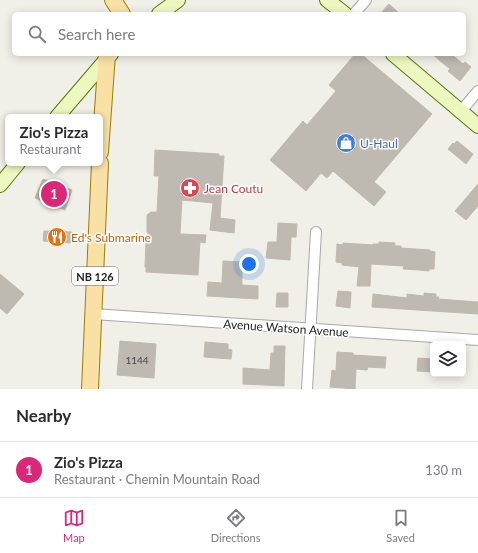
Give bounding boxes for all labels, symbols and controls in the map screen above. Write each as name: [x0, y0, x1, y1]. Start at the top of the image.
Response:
search box: [12, 12, 466, 56]
icon: search: [26, 23, 48, 45]
text: Search here: [58, 25, 135, 43]
popup: [5, 114, 103, 166]
text: Zio's Pizza: [20, 123, 88, 141]
shop icon: U-Haul: [335, 132, 357, 154]
place label: U-Haul: [360, 136, 398, 151]
text: Restaurant: [20, 141, 81, 157]
pharmacy icon: Jean Coutu: [179, 177, 201, 199]
pin: 1: [41, 179, 67, 209]
place label: Jean Coutu: [204, 181, 263, 196]
restaurant icon: Ed's Submarine: [46, 226, 68, 248]
place label: Ed's Submarine: [71, 230, 151, 245]
your location: [239, 254, 259, 274]
road number: NB 126: [72, 267, 118, 285]
street label: Avenue Watson Avenue: [223, 316, 349, 340]
map controls: [430, 341, 466, 377]
button: layers: [430, 341, 466, 377]
house number: 1144: [125, 354, 149, 366]
text: Nearby: [16, 405, 71, 426]
text: Zio's Pizza: [54, 453, 123, 471]
text: 1: [25, 462, 33, 478]
text: 130 m: [425, 462, 462, 478]
text: Restaurant · Chemin Mountain Road: [54, 471, 260, 487]
tab: Map: [63, 507, 85, 544]
tab: Directions: [211, 507, 260, 544]
tab: Saved: [386, 507, 415, 544]

